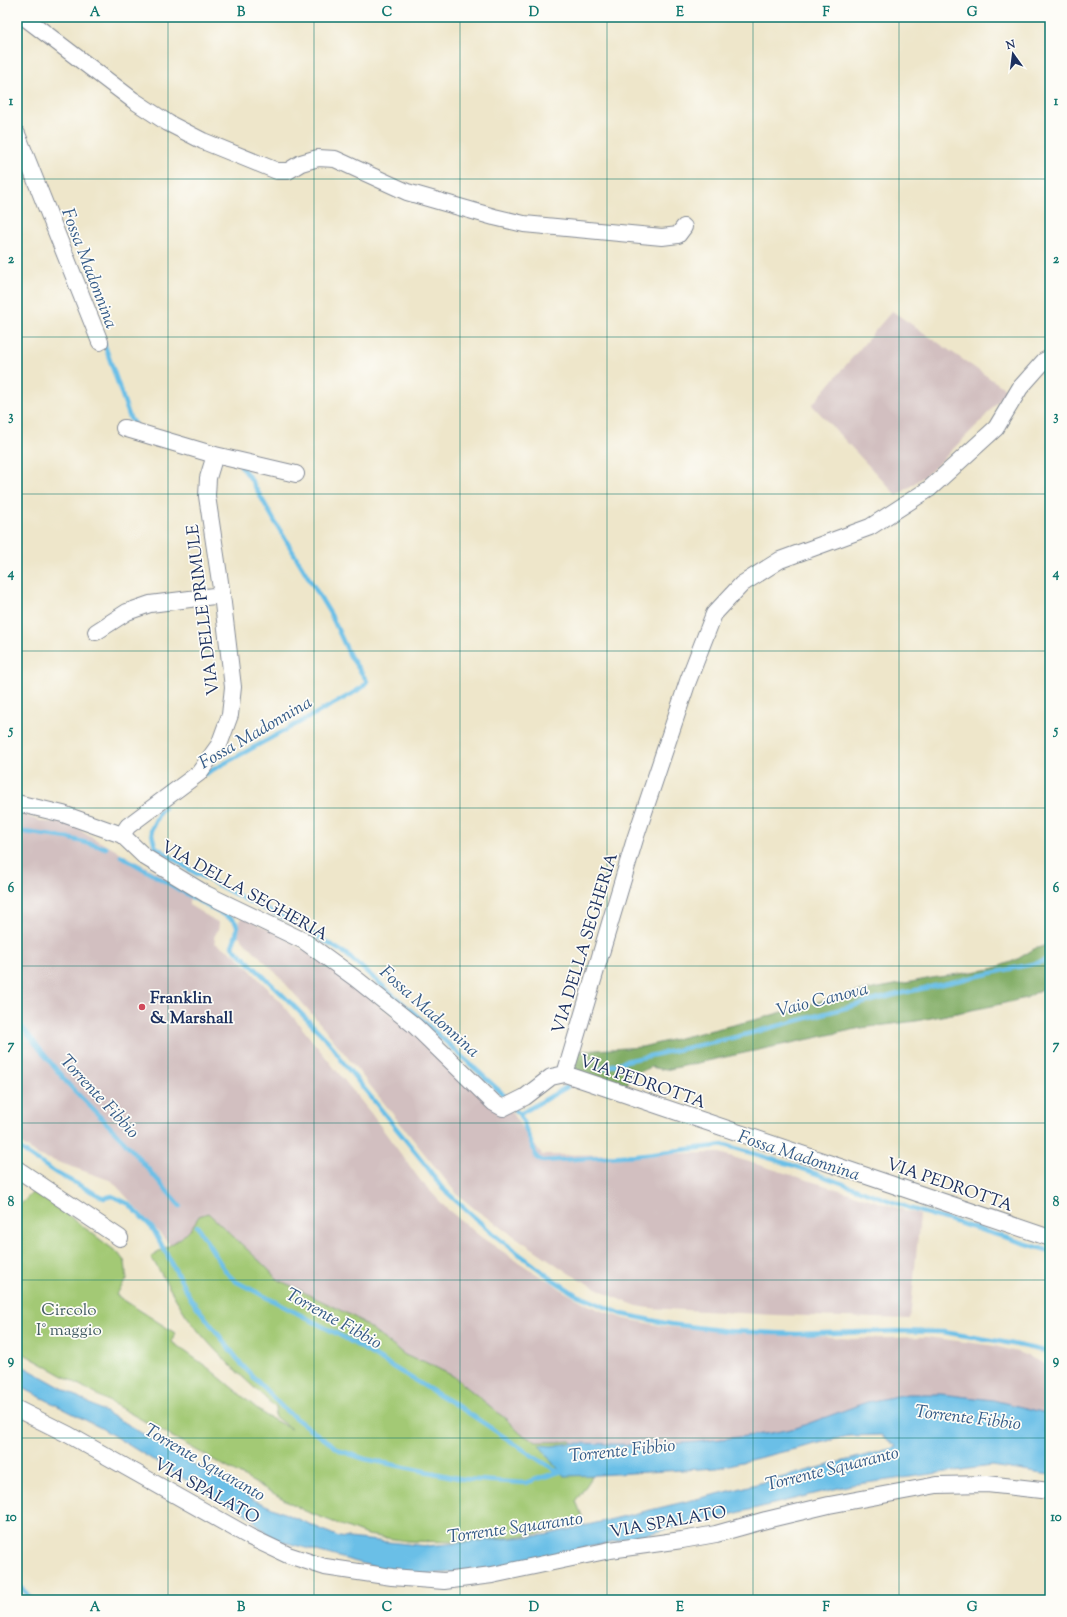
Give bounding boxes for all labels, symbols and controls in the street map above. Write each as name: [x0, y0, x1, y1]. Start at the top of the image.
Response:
text: A: [90, 4, 101, 22]
text: B: [237, 4, 246, 22]
text: C: [382, 4, 392, 22]
text: D: [529, 4, 539, 22]
text: E: [676, 4, 684, 22]
text: F: [822, 4, 830, 22]
text: G: [967, 4, 978, 22]
north arrow: [993, 34, 1033, 74]
text: N: [1004, 36, 1017, 54]
text: 1: [9, 93, 14, 111]
text: 1: [1054, 93, 1059, 111]
water label: Fossa Madonnina: [53, 205, 123, 333]
text: 2: [8, 251, 15, 269]
text: 2: [1053, 251, 1060, 269]
text: 3: [8, 408, 14, 426]
text: 3: [1053, 408, 1059, 426]
street label: VIA DELLE PRIMULE: [182, 523, 226, 697]
text: 4: [7, 565, 15, 583]
text: 4: [1052, 565, 1060, 583]
water label: Fossa Madonnina: [195, 691, 317, 777]
text: 5: [8, 722, 14, 740]
text: 5: [1053, 722, 1059, 740]
street label: VIA DELLA SEGHERIA: [156, 836, 332, 948]
street label: VIA DELLA SEGHERIA: [547, 850, 625, 1037]
text: 6: [8, 880, 15, 898]
text: 6: [1053, 880, 1060, 898]
water label: Fossa Madonnina: [373, 960, 485, 1065]
water label: Vaio Canova: [774, 977, 871, 1025]
place label: Franklin & Marshall: [150, 987, 234, 1031]
marker: Franklin & Marshall: [137, 1002, 147, 1012]
text: 7: [8, 1037, 15, 1055]
text: 7: [1053, 1037, 1060, 1055]
water label: Torrente Fibbio: [53, 1049, 144, 1145]
street label: VIA PEDROTTA: [576, 1050, 709, 1116]
water label: Fossa Madonnina: [734, 1125, 863, 1189]
street label: VIA PEDROTTA: [883, 1153, 1016, 1219]
text: 8: [8, 1194, 15, 1212]
text: 8: [1053, 1194, 1060, 1212]
water label: Torrente Fibbio: [280, 1283, 386, 1357]
park label: Circolo I° maggio: [36, 1299, 102, 1343]
text: 9: [8, 1352, 15, 1370]
text: 9: [1053, 1352, 1060, 1370]
water label: Torrente Fibbio: [913, 1400, 1022, 1438]
water label: Torrente Squaranto: [138, 1418, 270, 1509]
water label: Torrente Fibbio: [568, 1433, 677, 1470]
water label: Torrente Squaranto: [763, 1441, 902, 1499]
street label: VIA SPALATO: [149, 1453, 263, 1531]
street label: VIA SPALATO: [608, 1501, 728, 1545]
water label: Torrente Squaranto: [446, 1507, 585, 1551]
text: 10: [5, 1509, 17, 1527]
text: 10: [1050, 1509, 1062, 1527]
text: A: [90, 1599, 101, 1617]
text: B: [237, 1599, 246, 1617]
text: C: [382, 1599, 392, 1617]
text: D: [529, 1599, 539, 1617]
text: E: [676, 1599, 684, 1617]
text: F: [822, 1599, 830, 1617]
text: G: [967, 1599, 978, 1617]

